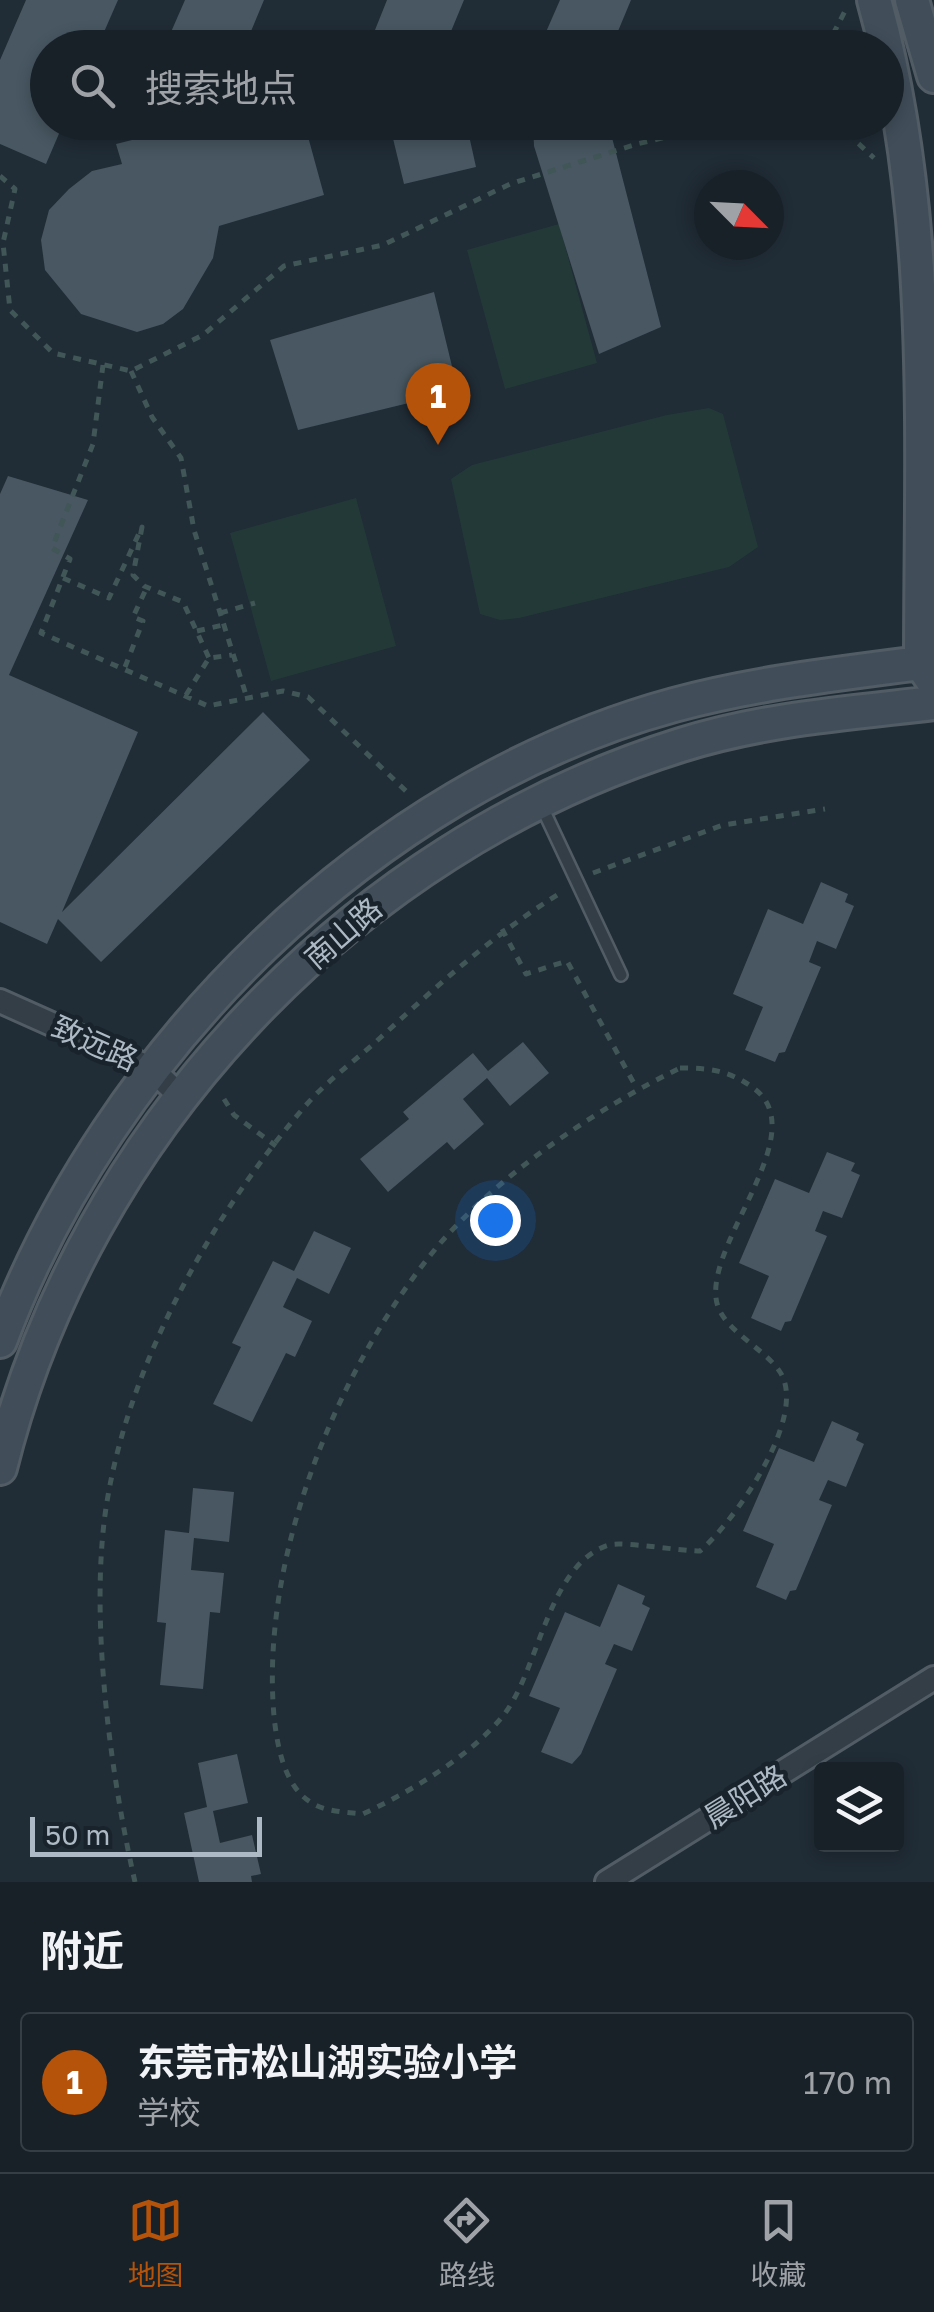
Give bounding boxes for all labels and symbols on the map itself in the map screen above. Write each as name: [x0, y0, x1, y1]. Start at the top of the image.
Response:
north arrow: [694, 170, 784, 260]
pin: 1: [406, 362, 470, 445]
street label: 南山路: [297, 890, 389, 976]
street label: 致远路: [47, 1008, 143, 1078]
your location: [470, 1195, 521, 1246]
street label: 晨阳路: [697, 1757, 793, 1835]
scale bar: [30, 1812, 262, 1856]

